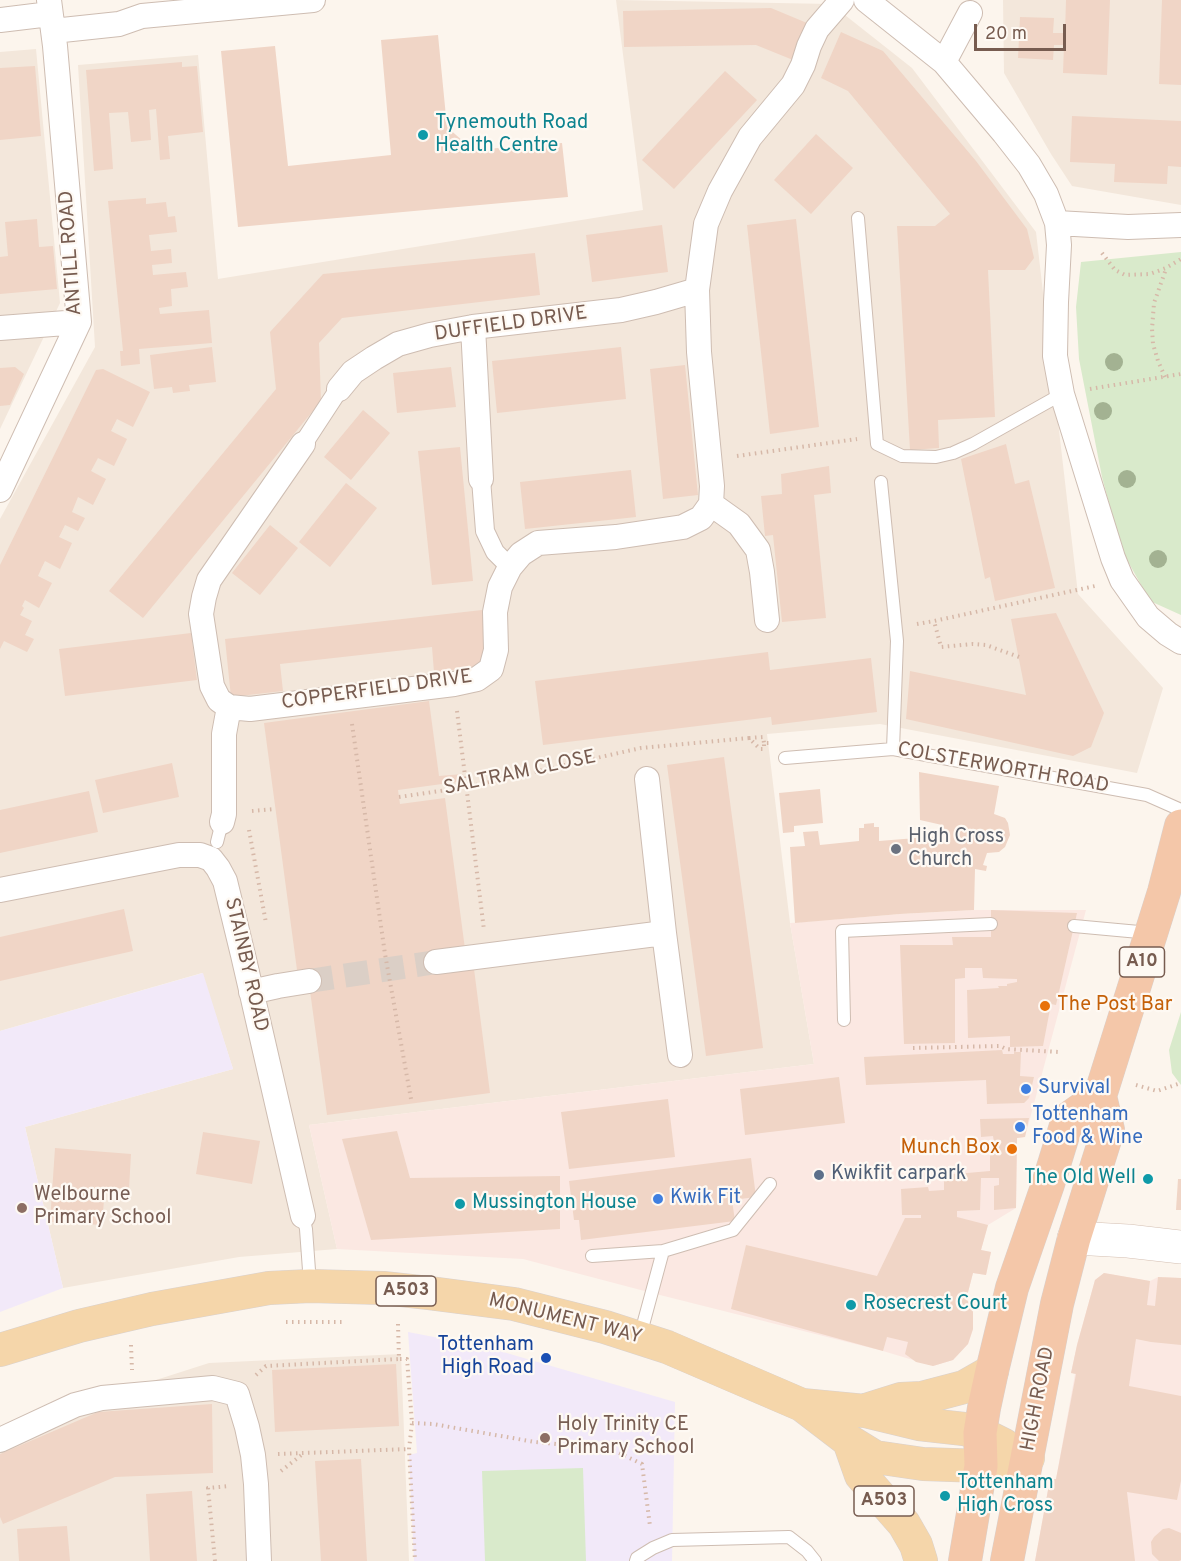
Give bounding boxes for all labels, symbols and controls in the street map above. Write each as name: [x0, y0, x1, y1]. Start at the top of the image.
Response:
scale bar: [977, 12, 1068, 50]
text: 20 m: [985, 23, 1027, 46]
place label: Tynemouth Road Health Centre: [435, 112, 588, 159]
marker: Tynemouth Road Health Centre: [416, 128, 430, 142]
street label: ANTILL ROAD: [56, 190, 88, 316]
street label: DUFFIELD DRIVE: [433, 302, 589, 348]
street label: COPPERFIELD DRIVE: [280, 666, 474, 716]
street label: COLSTERWORTH ROAD: [895, 739, 1111, 799]
street label: SALTRAM CLOSE: [442, 746, 598, 802]
place label: High Cross Church: [908, 826, 1004, 873]
marker: High Cross Church: [889, 842, 903, 856]
street label: STAINBY ROAD: [218, 896, 272, 1034]
road number: A10: [1120, 947, 1164, 977]
place label: The Post Bar: [1057, 994, 1173, 1018]
marker: The Post Bar: [1038, 999, 1052, 1013]
place label: Survival: [1038, 1077, 1110, 1101]
marker: Survival: [1019, 1082, 1033, 1096]
place label: Tottenham Food & Wine: [1032, 1104, 1143, 1151]
marker: Tottenham Food & Wine: [1013, 1120, 1027, 1134]
place label: Munch Box: [901, 1137, 1000, 1161]
marker: Munch Box: [1005, 1142, 1019, 1156]
place label: Kwikfit carpark: [831, 1163, 966, 1187]
place label: The Old Well: [1024, 1167, 1136, 1191]
marker: Kwikfit carpark: [812, 1168, 826, 1182]
marker: The Old Well: [1141, 1172, 1155, 1186]
place label: Welbourne Primary School: [34, 1184, 171, 1231]
place label: Kwik Fit: [670, 1187, 741, 1211]
place label: Mussington House: [472, 1192, 637, 1216]
marker: Kwik Fit: [651, 1192, 665, 1206]
marker: Mussington House: [453, 1197, 467, 1211]
marker: Welbourne Primary School: [15, 1201, 29, 1215]
road number: A503: [376, 1276, 436, 1306]
street label: MONUMENT WAY: [486, 1289, 644, 1351]
place label: Rosecrest Court: [863, 1293, 1008, 1317]
marker: Rosecrest Court: [844, 1298, 858, 1312]
place label: Tottenham High Road: [437, 1334, 534, 1381]
street label: HIGH ROAD: [1017, 1345, 1061, 1453]
marker: Tottenham High Road: [539, 1351, 553, 1365]
place label: Holy Trinity CE Primary School: [557, 1414, 694, 1461]
marker: Holy Trinity CE Primary School: [538, 1431, 552, 1445]
place label: Tottenham High Cross: [957, 1472, 1054, 1519]
road number: A503: [854, 1486, 914, 1516]
marker: Tottenham High Cross: [938, 1489, 952, 1503]

